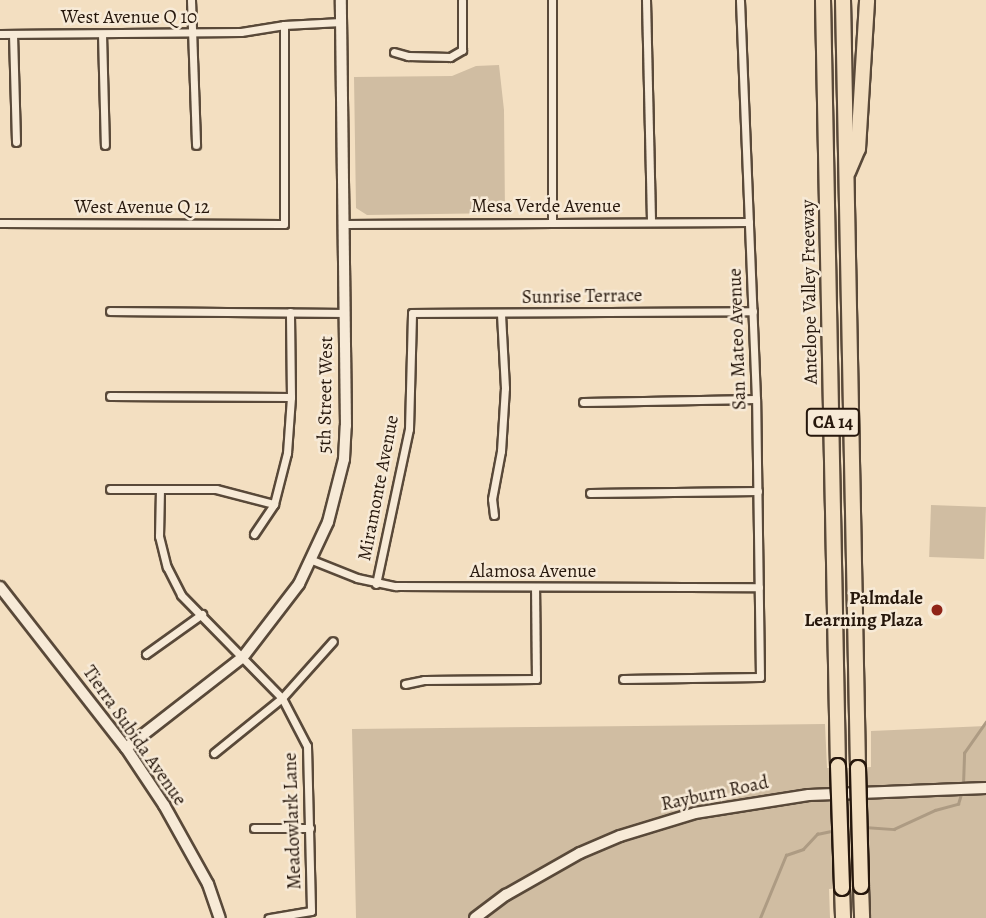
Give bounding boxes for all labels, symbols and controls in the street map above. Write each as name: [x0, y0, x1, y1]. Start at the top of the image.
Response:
street label: West Avenue Q 10: [61, 7, 197, 29]
street label: Mesa Verde Avenue: [471, 196, 621, 218]
street label: West Avenue Q 12: [74, 197, 210, 219]
street label: Antelope Valley Freeway: [797, 199, 823, 385]
street label: San Mateo Avenue: [724, 268, 752, 410]
street label: Sunrise Terrace: [522, 285, 642, 309]
street label: 5th Street West: [314, 336, 338, 454]
road number: CA 14: [805, 408, 861, 436]
street label: Miramonte Avenue: [354, 413, 404, 563]
street label: Alamosa Avenue: [470, 561, 596, 583]
place label: Palmdale Learning Plaza: [804, 588, 923, 632]
marker: Palmdale Learning Plaza: [929, 602, 945, 618]
street label: Tierra Subida Avenue: [77, 662, 191, 810]
street label: Meadowlark Lane: [279, 752, 307, 890]
street label: Rayburn Road: [659, 772, 771, 816]

